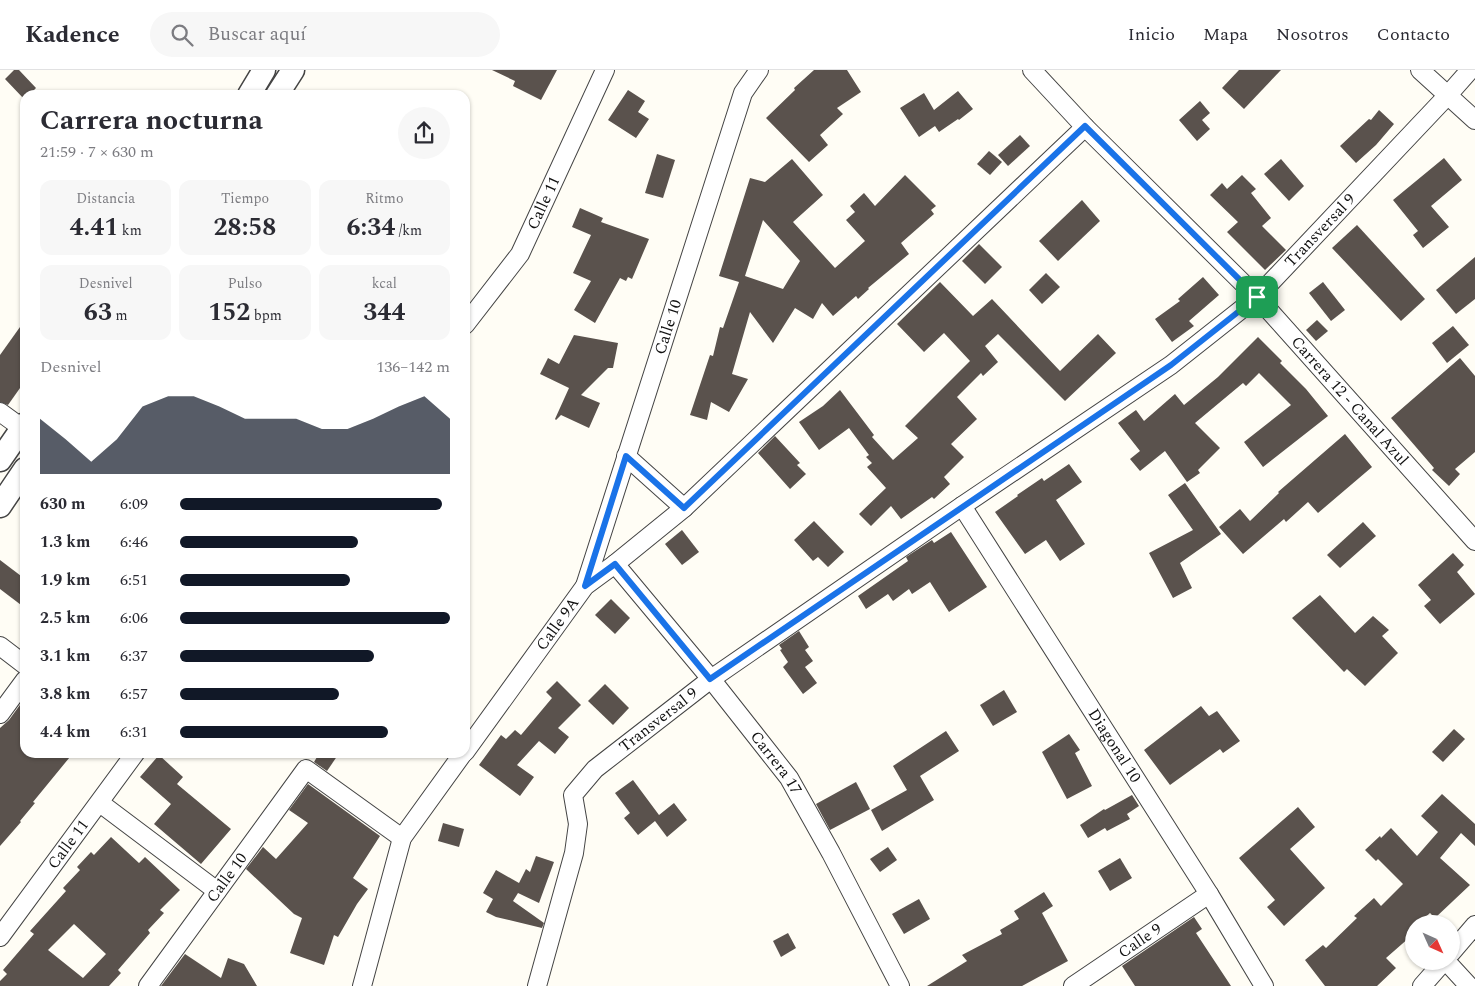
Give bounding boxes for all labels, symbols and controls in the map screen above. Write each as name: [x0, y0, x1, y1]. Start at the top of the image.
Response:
search box: [150, 12, 500, 57]
text: Kadence: [25, 17, 120, 53]
text: Buscar aquí: [208, 20, 306, 49]
icon: search: [168, 21, 196, 49]
text: Inicio: [1128, 21, 1175, 48]
text: Mapa: [1203, 21, 1248, 48]
text: Nosotros: [1276, 21, 1349, 48]
text: Contacto: [1377, 21, 1450, 48]
text: Carrera nocturna: [40, 99, 263, 142]
button: share: [398, 107, 450, 159]
text: 21:59 · 7 × 630 m: [40, 140, 154, 164]
street label: Calle 11: [521, 172, 566, 234]
text: Distancia: [76, 188, 135, 209]
text: Tiempo: [221, 188, 269, 209]
text: Ritmo: [365, 188, 403, 209]
street label: Transversal 9: [1279, 188, 1361, 273]
text: 4.41: [70, 209, 118, 247]
text: 28:58: [214, 209, 276, 247]
text: 6:34: [347, 209, 395, 247]
text: km: [118, 220, 142, 241]
text: /km: [395, 220, 422, 241]
text: Desnivel: [79, 273, 133, 294]
text: Pulso: [228, 273, 262, 294]
text: kcal: [372, 273, 397, 294]
pin: [1236, 276, 1278, 318]
icon: arrive: [1243, 283, 1271, 311]
text: 63: [84, 294, 112, 332]
text: 152: [208, 294, 250, 332]
text: 344: [363, 294, 405, 332]
street label: Calle 10: [648, 296, 688, 358]
text: m: [112, 305, 127, 326]
text: bpm: [250, 305, 282, 326]
street label: Carrera 12 - Canal Azul: [1285, 331, 1414, 471]
text: Desnivel: [40, 355, 101, 379]
text: 136–142 m: [376, 355, 450, 379]
text: 630 m: [40, 492, 85, 516]
text: 6:09: [120, 492, 148, 516]
text: 1.3 km: [40, 530, 90, 554]
text: 6:46: [120, 530, 148, 554]
text: 1.9 km: [40, 568, 90, 592]
text: 6:51: [120, 568, 148, 592]
street label: Calle 9A: [530, 592, 585, 656]
text: 2.5 km: [40, 606, 90, 630]
text: 6:06: [120, 606, 148, 630]
text: 3.1 km: [40, 644, 90, 668]
text: 6:37: [120, 644, 148, 668]
text: 3.8 km: [40, 682, 90, 706]
text: 6:57: [120, 682, 148, 706]
street label: Transversal 9: [614, 682, 703, 758]
street label: Diagonal 10: [1082, 704, 1147, 788]
text: 4.4 km: [40, 720, 90, 744]
text: 6:31: [120, 720, 148, 744]
street label: Carrera 17: [744, 726, 808, 799]
street label: Calle 11: [42, 814, 95, 874]
street label: Calle 10: [201, 848, 253, 908]
north arrow: [1405, 915, 1460, 970]
map controls: [1405, 915, 1460, 970]
street label: Calle 9: [1113, 917, 1167, 964]

